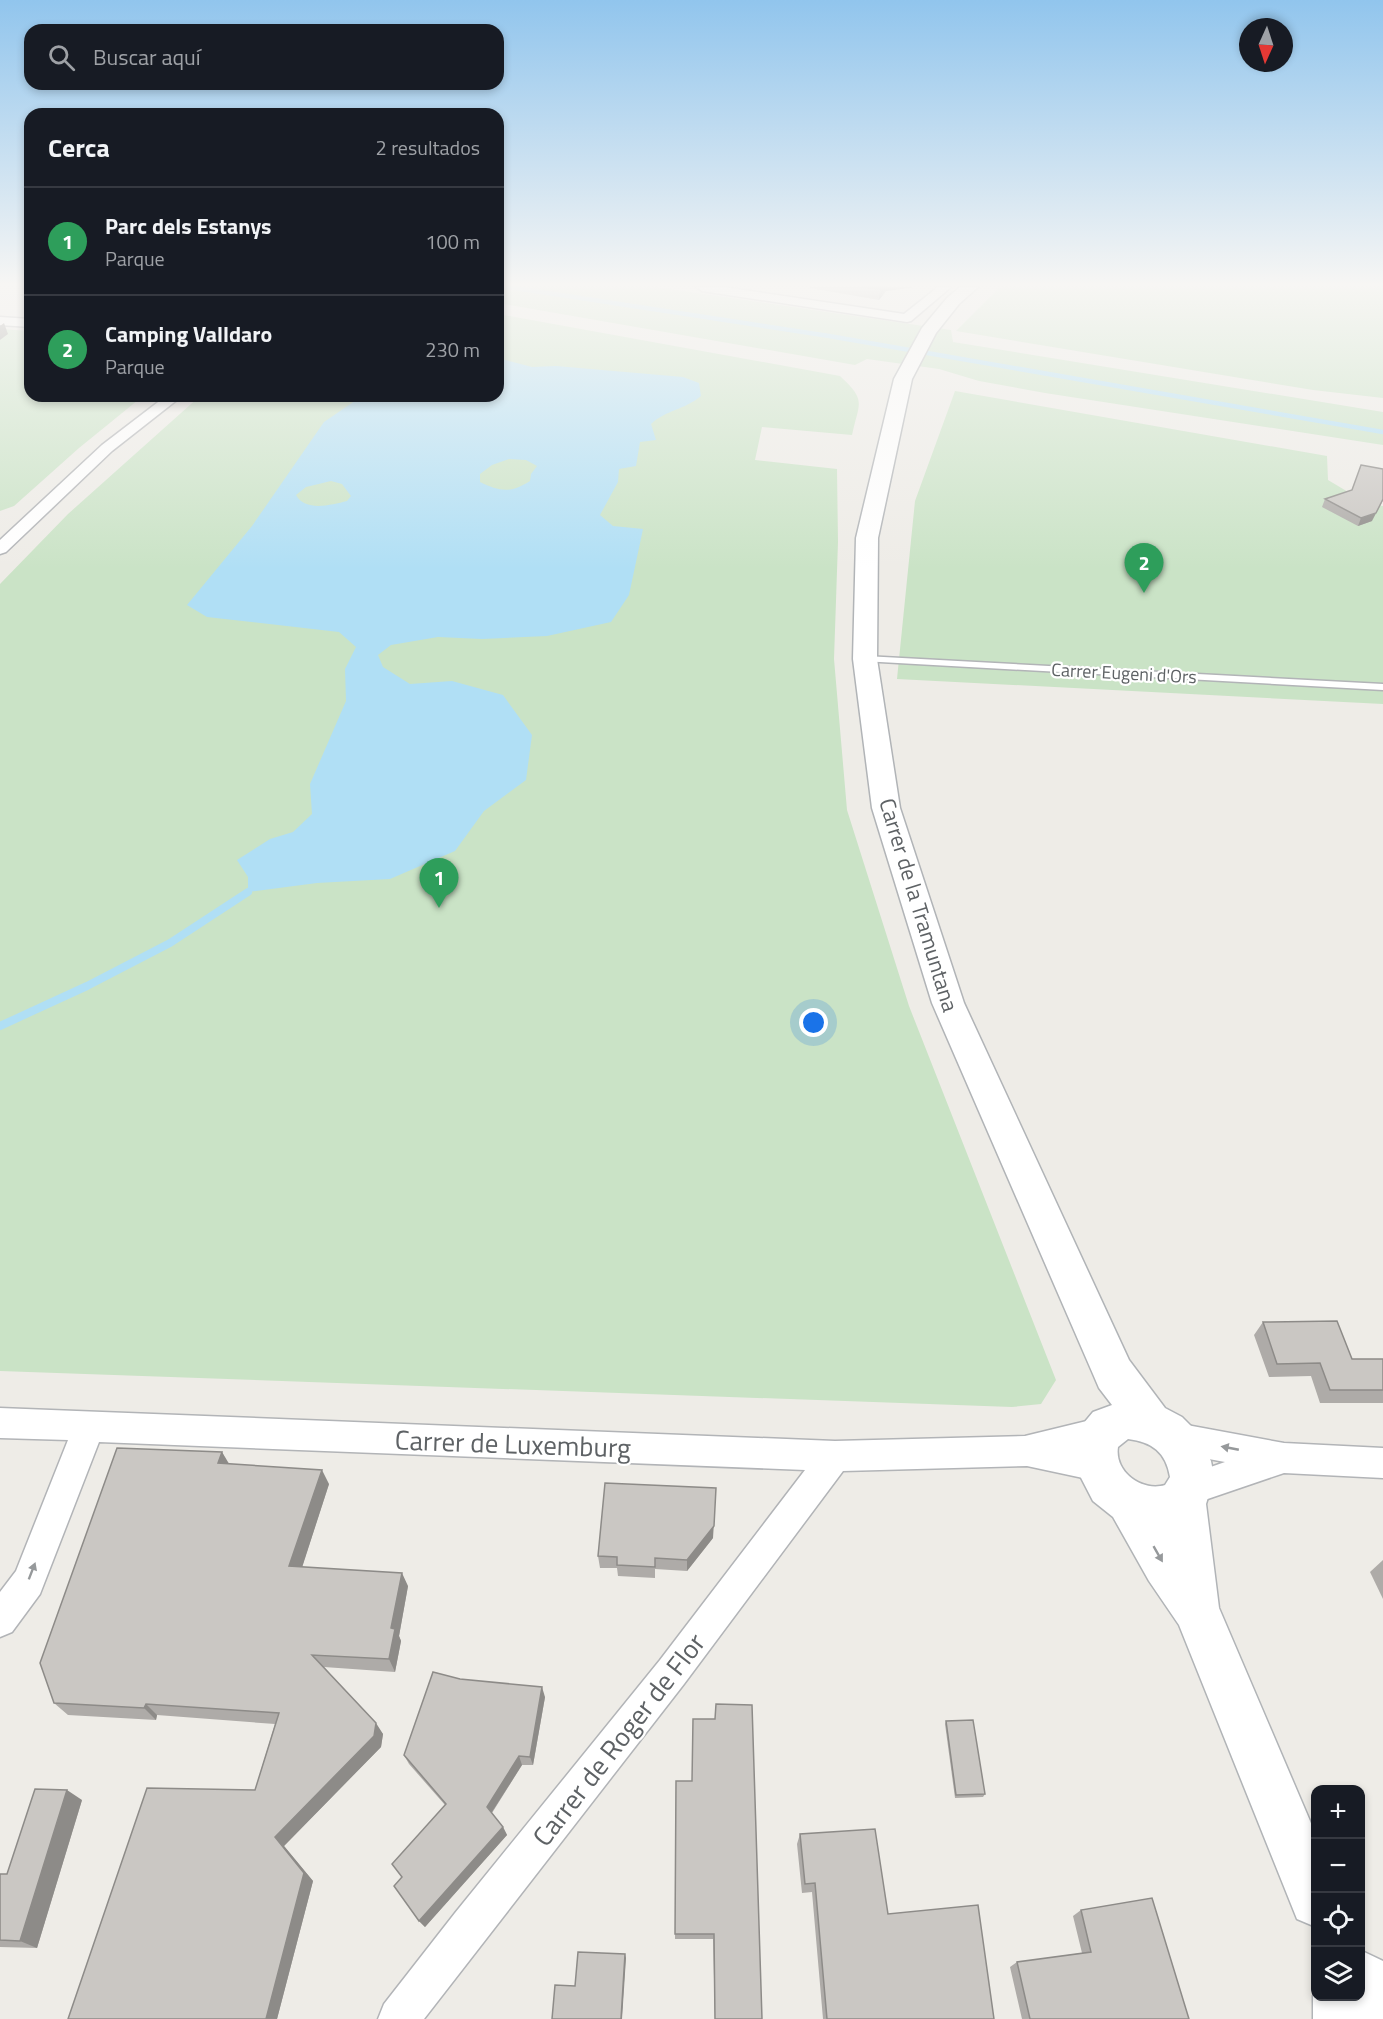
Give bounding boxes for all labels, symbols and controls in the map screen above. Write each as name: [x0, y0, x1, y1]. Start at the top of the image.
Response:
north arrow: [1239, 18, 1293, 72]
search box: [24, 24, 504, 90]
text: Buscar aquí: [93, 40, 201, 74]
icon: search: [45, 41, 78, 74]
text: Cerca: [48, 128, 110, 167]
text: 2 resultados: [376, 132, 480, 163]
text: Parc dels Estanys: [105, 209, 272, 243]
text: 1: [62, 226, 73, 257]
text: 100 m: [425, 226, 480, 257]
text: Parque: [105, 243, 165, 274]
text: Camping Valldaro: [105, 317, 272, 351]
text: 2: [62, 334, 73, 365]
text: 230 m: [425, 334, 480, 365]
text: Parque: [105, 351, 165, 382]
pin: 2: [1124, 544, 1164, 593]
street label: Carrer Eugeni d'Ors: [1051, 656, 1197, 690]
street label: Carrer de la Tramuntana: [870, 794, 968, 1016]
pin: 1: [420, 858, 458, 908]
your location: [799, 1008, 828, 1037]
street label: Carrer de Luxemburg: [394, 1418, 632, 1468]
one-way arrow: [1220, 1443, 1239, 1452]
one-way arrow: [1153, 1546, 1163, 1563]
one-way arrow: [28, 1562, 37, 1580]
street label: Carrer de Roger de Flor: [522, 1624, 714, 1854]
map controls: [1311, 1785, 1365, 2001]
button: +: [1311, 1785, 1365, 1839]
button: −: [1311, 1839, 1365, 1893]
button: locate: [1311, 1893, 1365, 1947]
button: layers: [1311, 1947, 1365, 2001]

